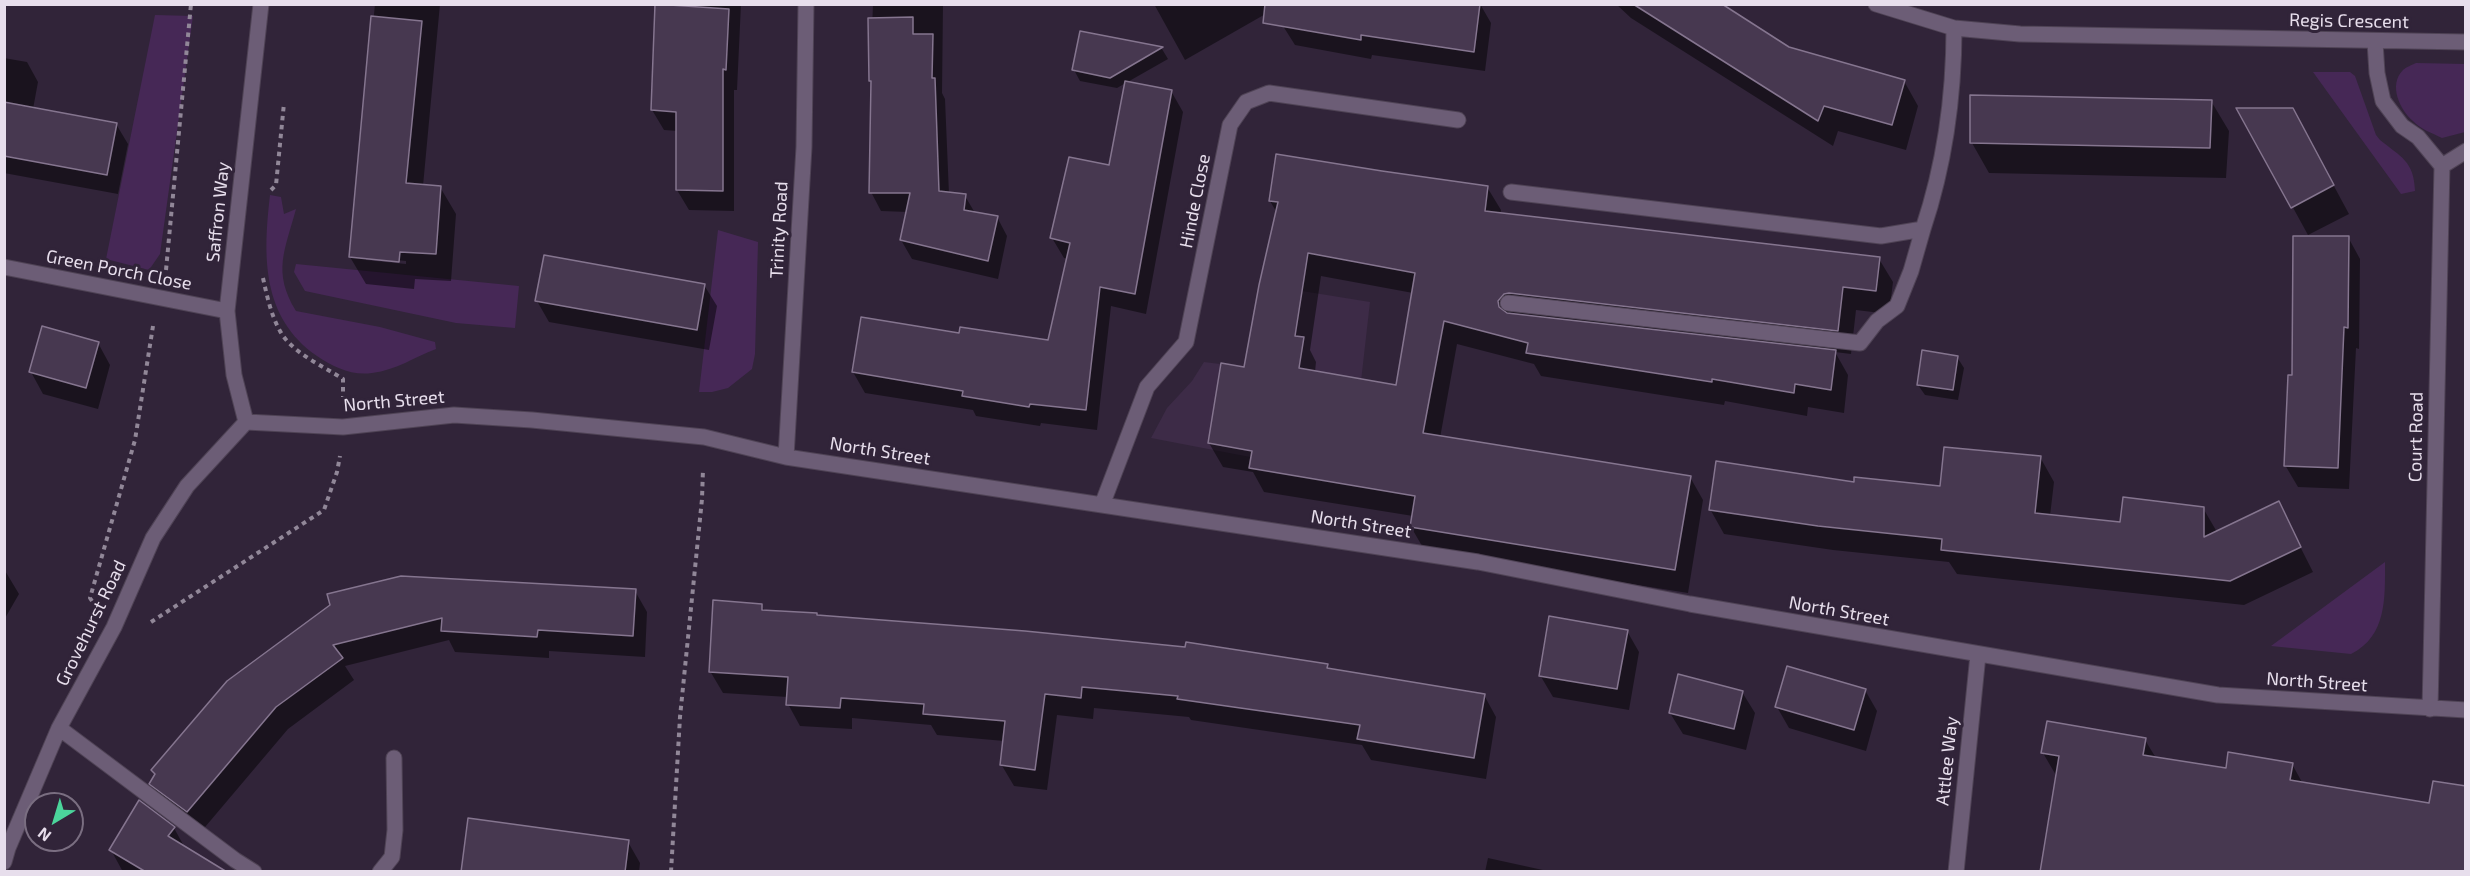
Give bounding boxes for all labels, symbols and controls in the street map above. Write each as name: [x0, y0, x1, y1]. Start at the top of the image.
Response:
street label: Regis Crescent: [2289, 9, 2409, 33]
street label: Hinde Close: [1175, 152, 1215, 250]
street label: Saffron Way: [202, 161, 234, 263]
street label: Trinity Road: [766, 181, 792, 279]
street label: Green Porch Close: [44, 245, 194, 295]
street label: North Street: [343, 386, 445, 416]
street label: Court Road: [2404, 392, 2428, 482]
street label: North Street: [828, 432, 932, 470]
street label: North Street: [1309, 505, 1413, 543]
street label: Grovehurst Road: [51, 557, 131, 689]
street label: North Street: [1787, 592, 1891, 630]
street label: North Street: [2266, 668, 2368, 696]
street label: Attlee Way: [1932, 715, 1962, 807]
north arrow: [24, 792, 84, 852]
text: N: [33, 824, 54, 846]

